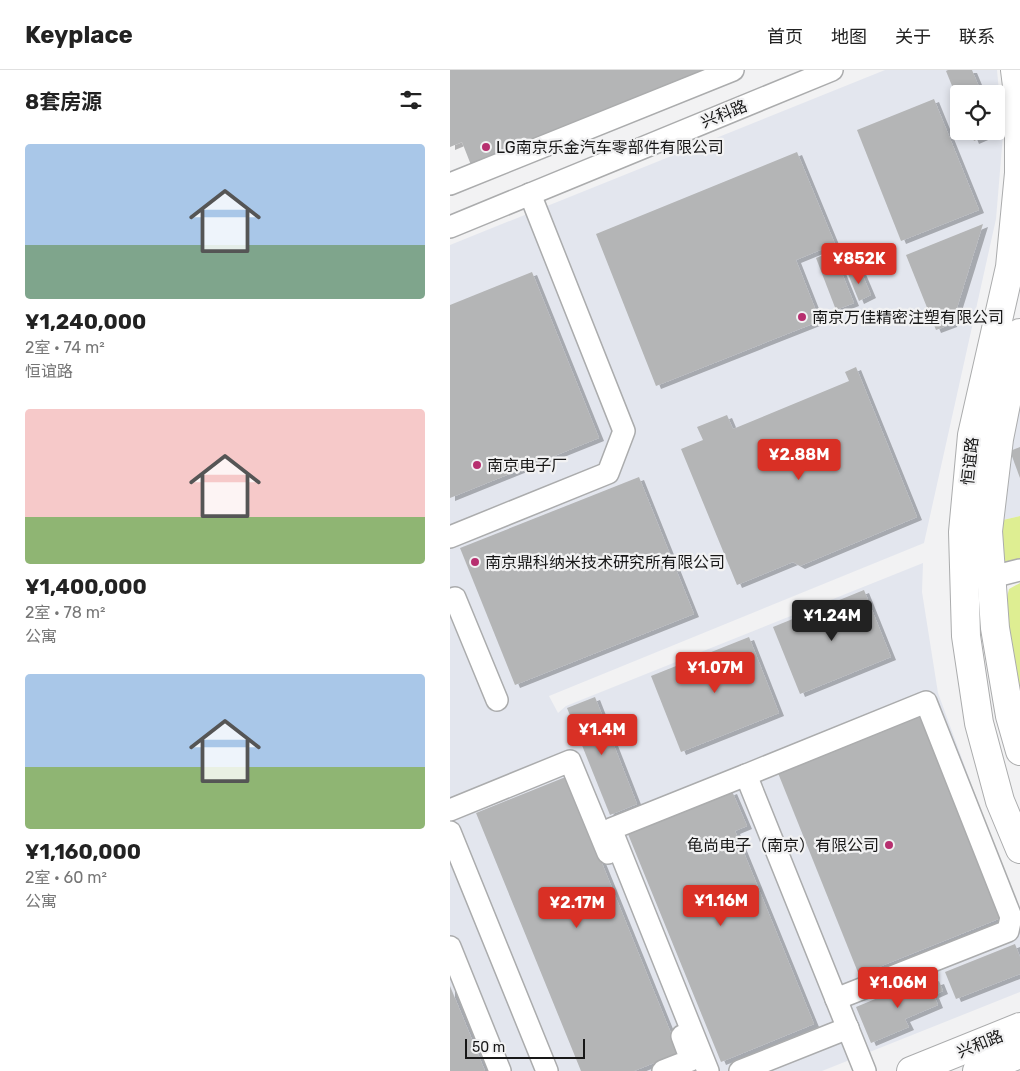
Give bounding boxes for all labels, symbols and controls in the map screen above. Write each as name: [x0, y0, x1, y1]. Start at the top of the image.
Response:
text: Keyplace: [25, 21, 133, 49]
text: 首页: [767, 26, 803, 48]
text: 地图: [831, 26, 867, 48]
text: 关于: [895, 26, 931, 48]
text: 联系: [959, 26, 995, 48]
map controls: [950, 85, 1005, 140]
button: locate: [950, 85, 1005, 140]
icon: filters: [397, 86, 425, 114]
text: 8套房源: [25, 89, 102, 114]
street label: 兴科路: [698, 96, 750, 132]
place label: LG南京乐金汽车零部件有限公司: [496, 138, 724, 157]
marker: LG南京乐金汽车零部件有限公司: [480, 141, 492, 153]
icon: home: [180, 176, 270, 266]
pin: ¥852K: [824, 242, 894, 285]
text: ¥852K: [832, 249, 886, 268]
place label: 南京万佳精密注塑有限公司: [812, 308, 1004, 327]
text: ¥1,240,000: [25, 309, 146, 334]
marker: 南京万佳精密注塑有限公司: [796, 311, 808, 323]
text: 2室 · 74 m²: [25, 338, 105, 357]
text: 恒谊路: [25, 362, 73, 381]
street label: 恒谊路: [958, 436, 982, 486]
pin: ¥2.88M: [758, 438, 840, 481]
icon: home: [180, 441, 270, 531]
text: ¥2.88M: [769, 445, 829, 464]
place label: 南京电子厂: [487, 456, 567, 475]
marker: 南京电子厂: [471, 459, 483, 471]
place label: 南京鼎科纳米技术研究所有限公司: [485, 553, 725, 572]
marker: 南京鼎科纳米技术研究所有限公司: [469, 556, 481, 568]
text: ¥1,400,000: [25, 574, 147, 599]
pin: ¥1.24M: [791, 600, 873, 642]
text: 2室 · 78 m²: [25, 603, 106, 622]
text: ¥1.24M: [803, 606, 861, 625]
text: 公寓: [25, 627, 57, 646]
pin: ¥1.07M: [674, 652, 756, 694]
text: ¥1.07M: [687, 658, 743, 677]
icon: home: [180, 706, 270, 796]
pin: ¥1.4M: [567, 714, 637, 756]
text: ¥1.4M: [578, 720, 626, 739]
place label: 龟尚电子（南京）有限公司: [687, 836, 879, 855]
text: ¥1,160,000: [25, 839, 141, 864]
marker: 龟尚电子（南京）有限公司: [883, 839, 895, 851]
text: 2室 · 60 m²: [25, 868, 107, 887]
pin: ¥1.16M: [680, 884, 762, 927]
pin: ¥2.17M: [536, 886, 618, 929]
text: ¥1.16M: [694, 891, 748, 910]
text: 公寓: [25, 892, 57, 911]
text: ¥2.17M: [549, 893, 605, 912]
pin: ¥1.06M: [857, 966, 939, 1009]
text: ¥1.06M: [869, 973, 927, 992]
street label: 兴和路: [954, 1026, 1006, 1062]
scale bar: [465, 1036, 585, 1059]
text: 50 m: [472, 1039, 505, 1056]

